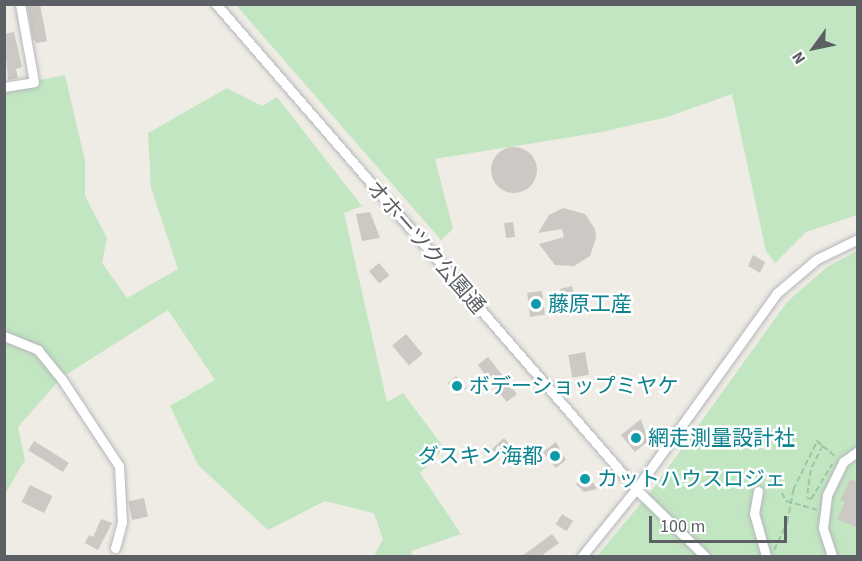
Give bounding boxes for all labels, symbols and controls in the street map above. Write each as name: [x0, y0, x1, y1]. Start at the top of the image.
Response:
north arrow: [784, 18, 844, 78]
text: N: [787, 47, 811, 68]
street label: オホーツク公園通: [361, 175, 491, 319]
place label: 藤原工産: [548, 291, 632, 317]
marker: 藤原工産: [529, 297, 543, 311]
place label: ボデーショップミヤケ: [469, 373, 679, 399]
marker: ボデーショップミヤケ: [450, 379, 464, 393]
place label: 網走測量設計社: [648, 425, 795, 451]
marker: 網走測量設計社: [629, 431, 643, 445]
place label: ダスキン海都: [417, 443, 543, 469]
marker: ダスキン海都: [548, 449, 562, 463]
place label: カットハウスロジェ: [597, 466, 786, 492]
marker: カットハウスロジェ: [578, 472, 592, 486]
scale bar: [652, 504, 790, 542]
text: 100 m: [660, 514, 705, 539]

